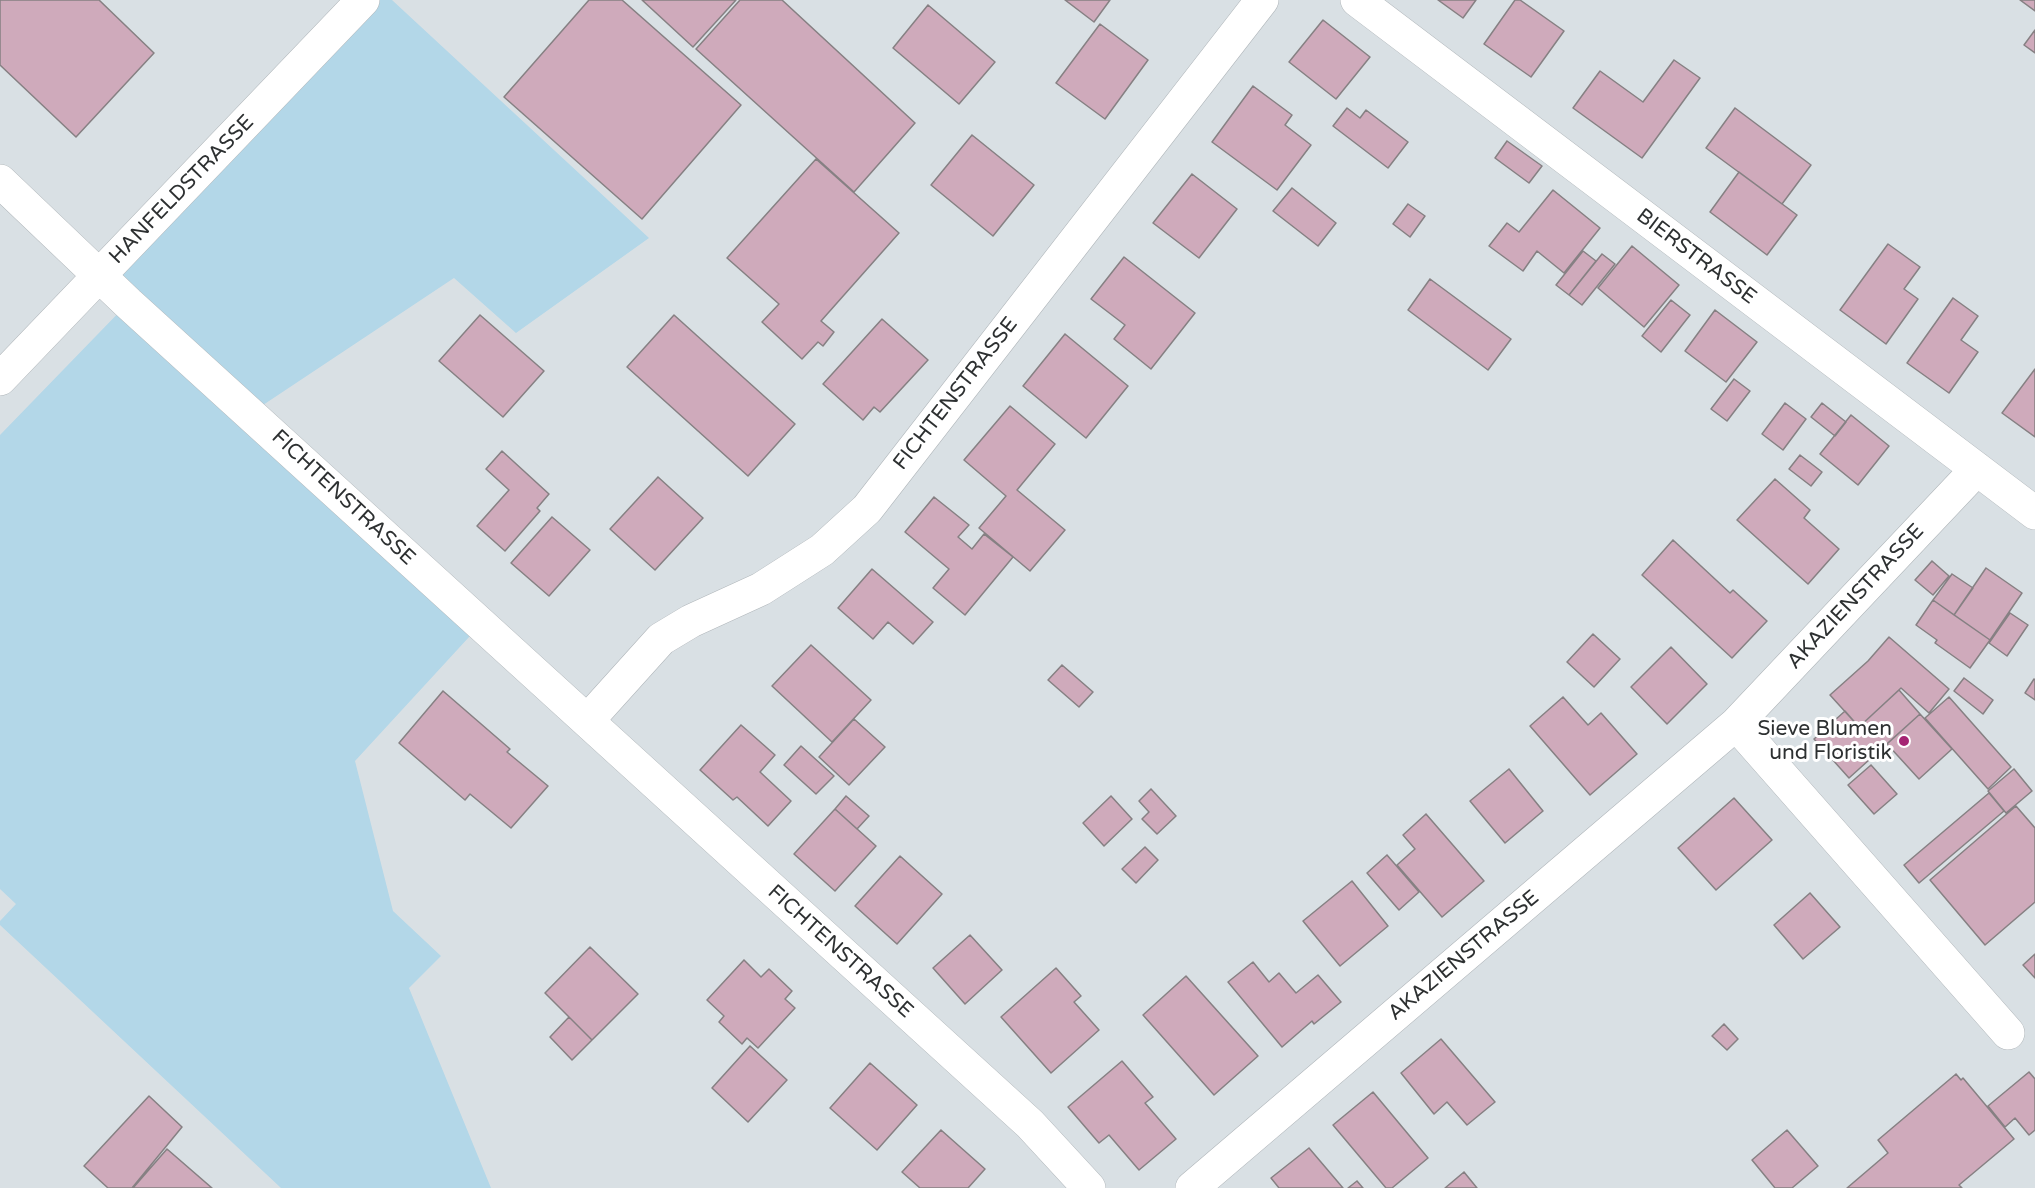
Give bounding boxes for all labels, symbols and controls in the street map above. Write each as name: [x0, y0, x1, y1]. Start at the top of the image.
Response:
street label: HANFELDSTRASSE: [104, 110, 260, 270]
street label: BIERSTRASSE: [1631, 204, 1761, 310]
street label: FICHTENSTRASSE: [888, 313, 1024, 475]
street label: FICHTENSTRASSE: [266, 425, 420, 571]
street label: AKAZIENSTRASSE: [1782, 519, 1930, 675]
place label: Sieve Blumen und Floristik: [1758, 716, 1892, 766]
marker: Sieve Blumen und Floristik: [1897, 734, 1911, 748]
street label: FICHTENSTRASSE: [762, 880, 918, 1024]
street label: AKAZIENSTRASSE: [1383, 885, 1545, 1027]

